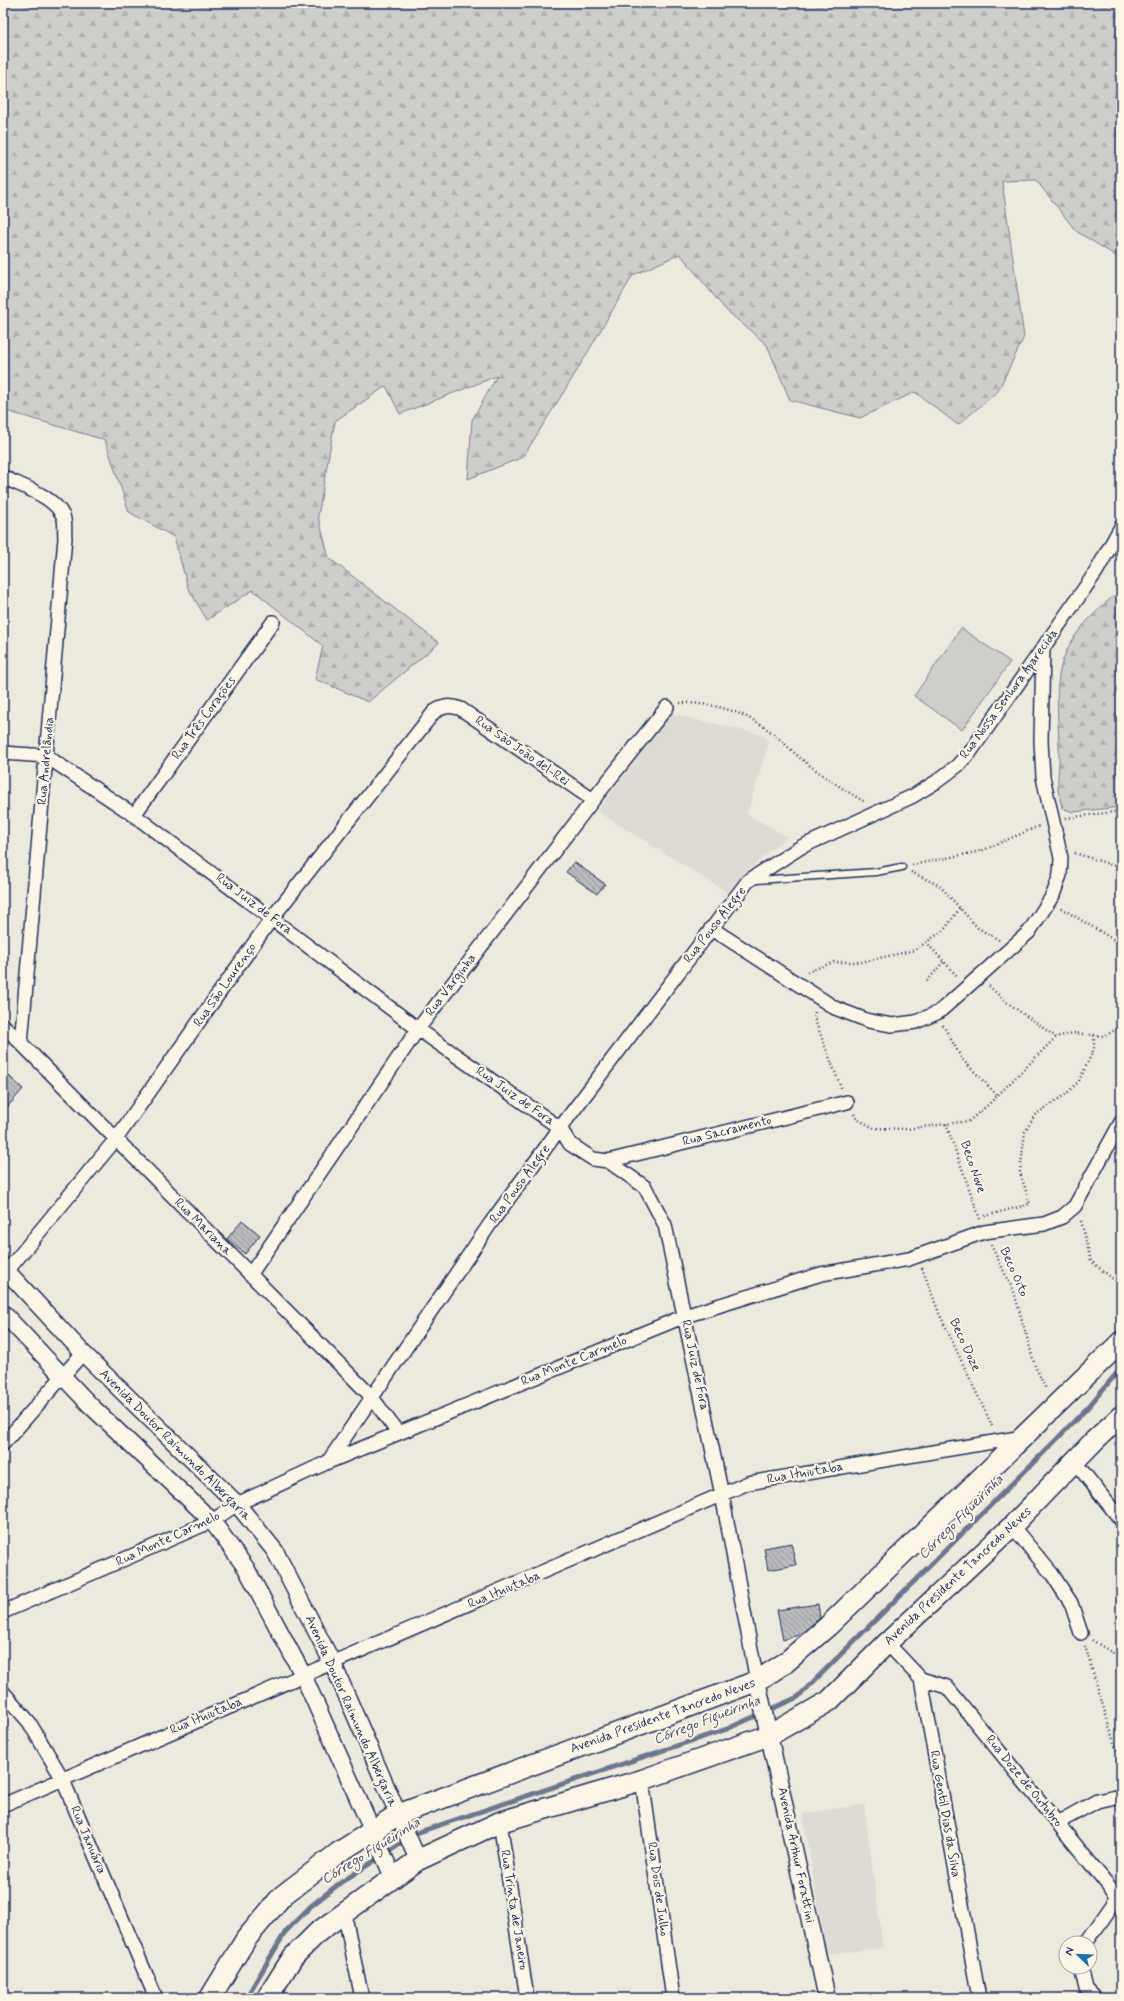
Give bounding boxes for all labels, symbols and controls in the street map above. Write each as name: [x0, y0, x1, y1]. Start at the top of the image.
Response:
street label: Rua Nossa Senhora Aparecida: [956, 625, 1063, 763]
street label: Rua Três Corações: [168, 673, 240, 763]
street label: Rua São João del-Rei: [471, 712, 573, 790]
street label: Rua Andrelândia: [34, 716, 58, 806]
street label: Rua Juiz de Fora: [212, 870, 296, 939]
street label: Rua Pouso Alegre: [680, 883, 752, 968]
street label: Rua São Lourenço: [190, 939, 261, 1030]
street label: Rua Varginha: [422, 950, 481, 1020]
street label: Rua Juiz de Fora: [472, 1063, 558, 1130]
street label: Rua Sacramento: [681, 1112, 773, 1150]
street label: Beco Nove: [956, 1139, 990, 1195]
street label: Rua Pouso Alegre: [486, 1141, 556, 1228]
street label: Rua Mariana: [171, 1195, 236, 1260]
street label: Beco Oito: [996, 1245, 1032, 1299]
street label: Beco Doze: [945, 1316, 985, 1374]
street label: Rua Juiz de Fora: [677, 1318, 713, 1412]
street label: Rua Monte Carmelo: [518, 1332, 630, 1390]
street label: Avenida Doutor Raimundo Albergaria: [94, 1365, 255, 1526]
street label: Rua Ituiutaba: [766, 1458, 845, 1488]
water label: Córrego Figueirinha: [915, 1471, 1009, 1565]
street label: Avenida Presidente Tancredo Neves: [881, 1503, 1036, 1649]
street label: Rua Monte Carmelo: [113, 1507, 223, 1571]
street label: Rua Ituiutaba: [465, 1567, 543, 1613]
street label: Avenida Doutor Raimundo Albergaria: [299, 1613, 401, 1810]
street label: Avenida Presidente Tancredo Neves: [568, 1674, 758, 1758]
water label: Córrego Figueirinha: [651, 1691, 764, 1751]
street label: Rua Ituiutaba: [167, 1693, 245, 1739]
street label: Rua Doze de Outubro: [982, 1731, 1066, 1831]
street label: Rua Gentil Dias da Silva: [925, 1749, 965, 1879]
street label: Avenida Arthur Forattini: [773, 1786, 819, 1924]
street label: Rua Januária: [66, 1803, 110, 1877]
water label: Córrego Figueirinha: [318, 1813, 425, 1890]
street label: Rua Dois de Julho: [643, 1841, 673, 1938]
street label: Rua Trinta de Janeiro: [496, 1849, 532, 1971]
north arrow: [1058, 1935, 1098, 1975]
text: N: [1062, 1945, 1078, 1958]

